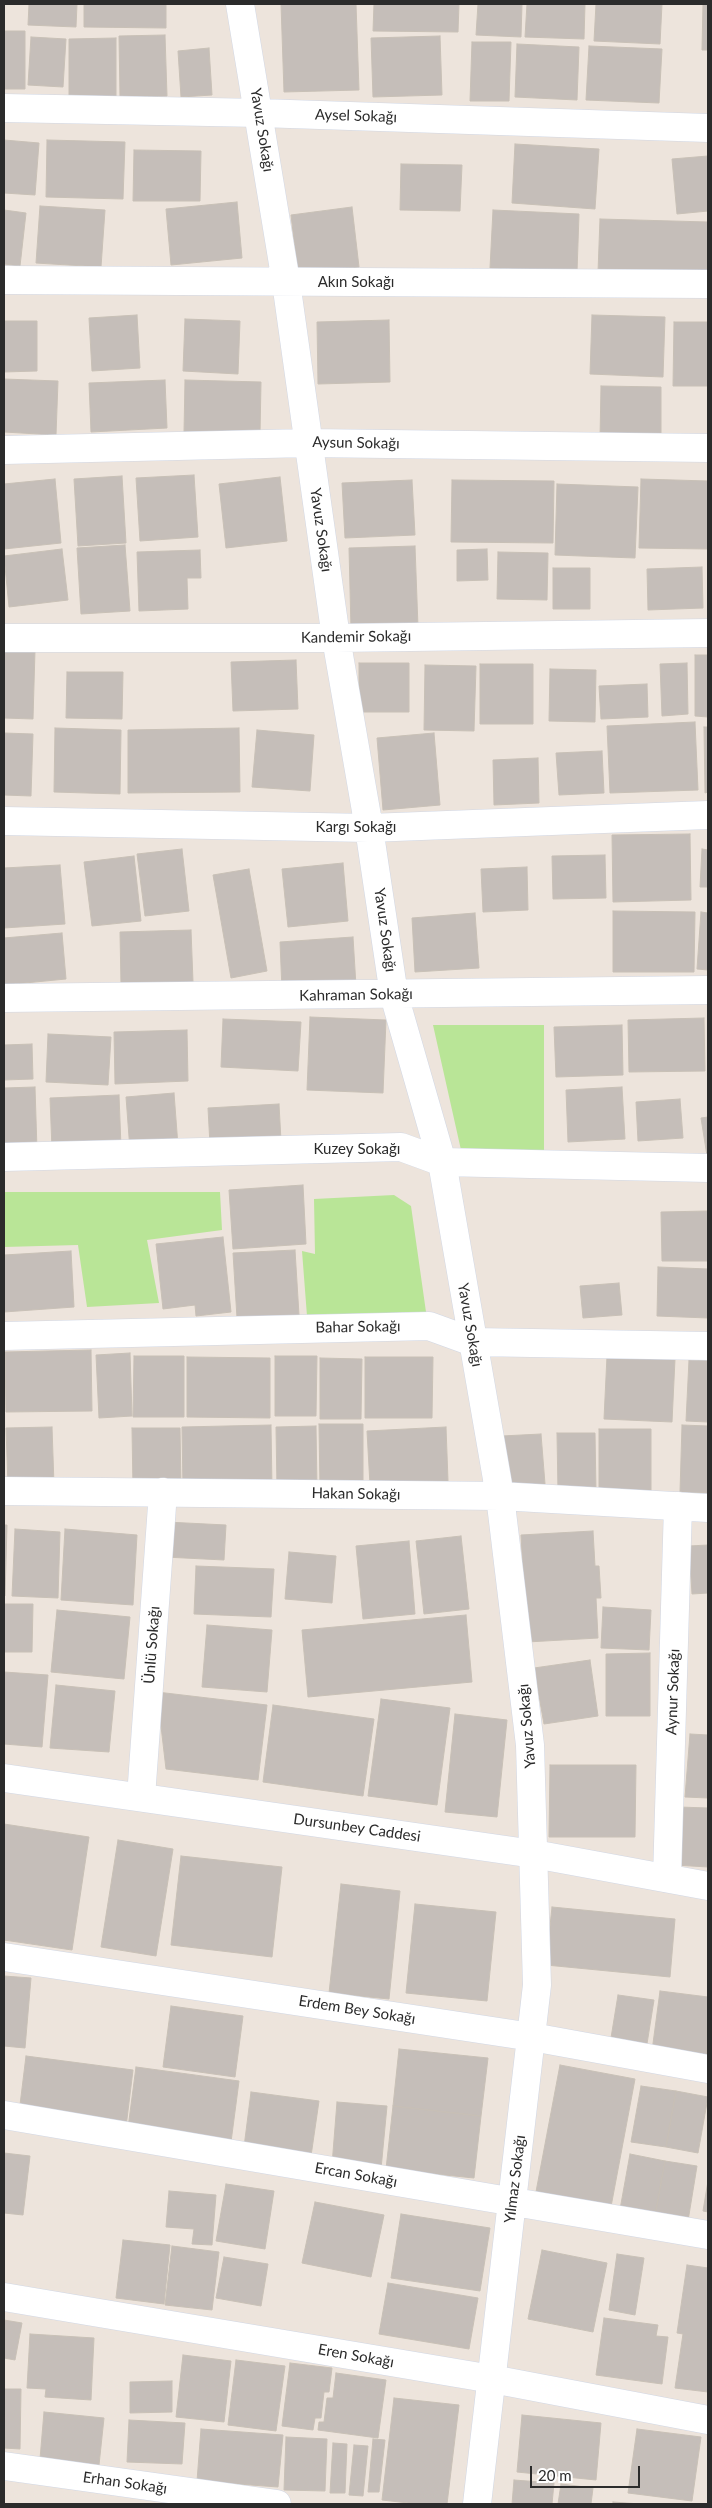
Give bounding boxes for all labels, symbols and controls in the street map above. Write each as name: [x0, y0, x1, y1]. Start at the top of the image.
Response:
street label: Yavuz Sokağı: [246, 87, 278, 173]
street label: Aysel Sokağı: [315, 106, 397, 126]
street label: Akın Sokağı: [318, 273, 394, 291]
street label: Aysun Sokağı: [312, 433, 400, 453]
street label: Yavuz Sokağı: [306, 487, 336, 573]
street label: Kandemir Sokağı: [301, 627, 411, 647]
street label: Kargı Sokağı: [316, 818, 396, 836]
street label: Yavuz Sokağı: [370, 887, 400, 973]
street label: Kahraman Sokağı: [299, 985, 413, 1005]
street label: Kuzey Sokağı: [314, 1140, 400, 1158]
street label: Yavuz Sokağı: [454, 1282, 486, 1368]
street label: Bahar Sokağı: [315, 1317, 401, 1337]
street label: Hakan Sokağı: [311, 1484, 401, 1504]
street label: Ünlü Sokağı: [140, 1605, 164, 1685]
street label: Aynur Sokağı: [662, 1649, 684, 1735]
street label: Yavuz Sokağı: [514, 1683, 540, 1769]
street label: Dursunbey Caddesi: [292, 1810, 422, 1846]
street label: Erdem Bey Sokağı: [297, 1992, 417, 2028]
street label: Yılmaz Sokağı: [501, 2134, 529, 2224]
street label: Ercan Sokağı: [313, 2159, 399, 2191]
street label: Eren Sokağı: [317, 2340, 395, 2372]
scale bar: [532, 2456, 642, 2488]
text: 20 m: [538, 2466, 572, 2484]
street label: Erhan Sokağı: [82, 2468, 168, 2498]

